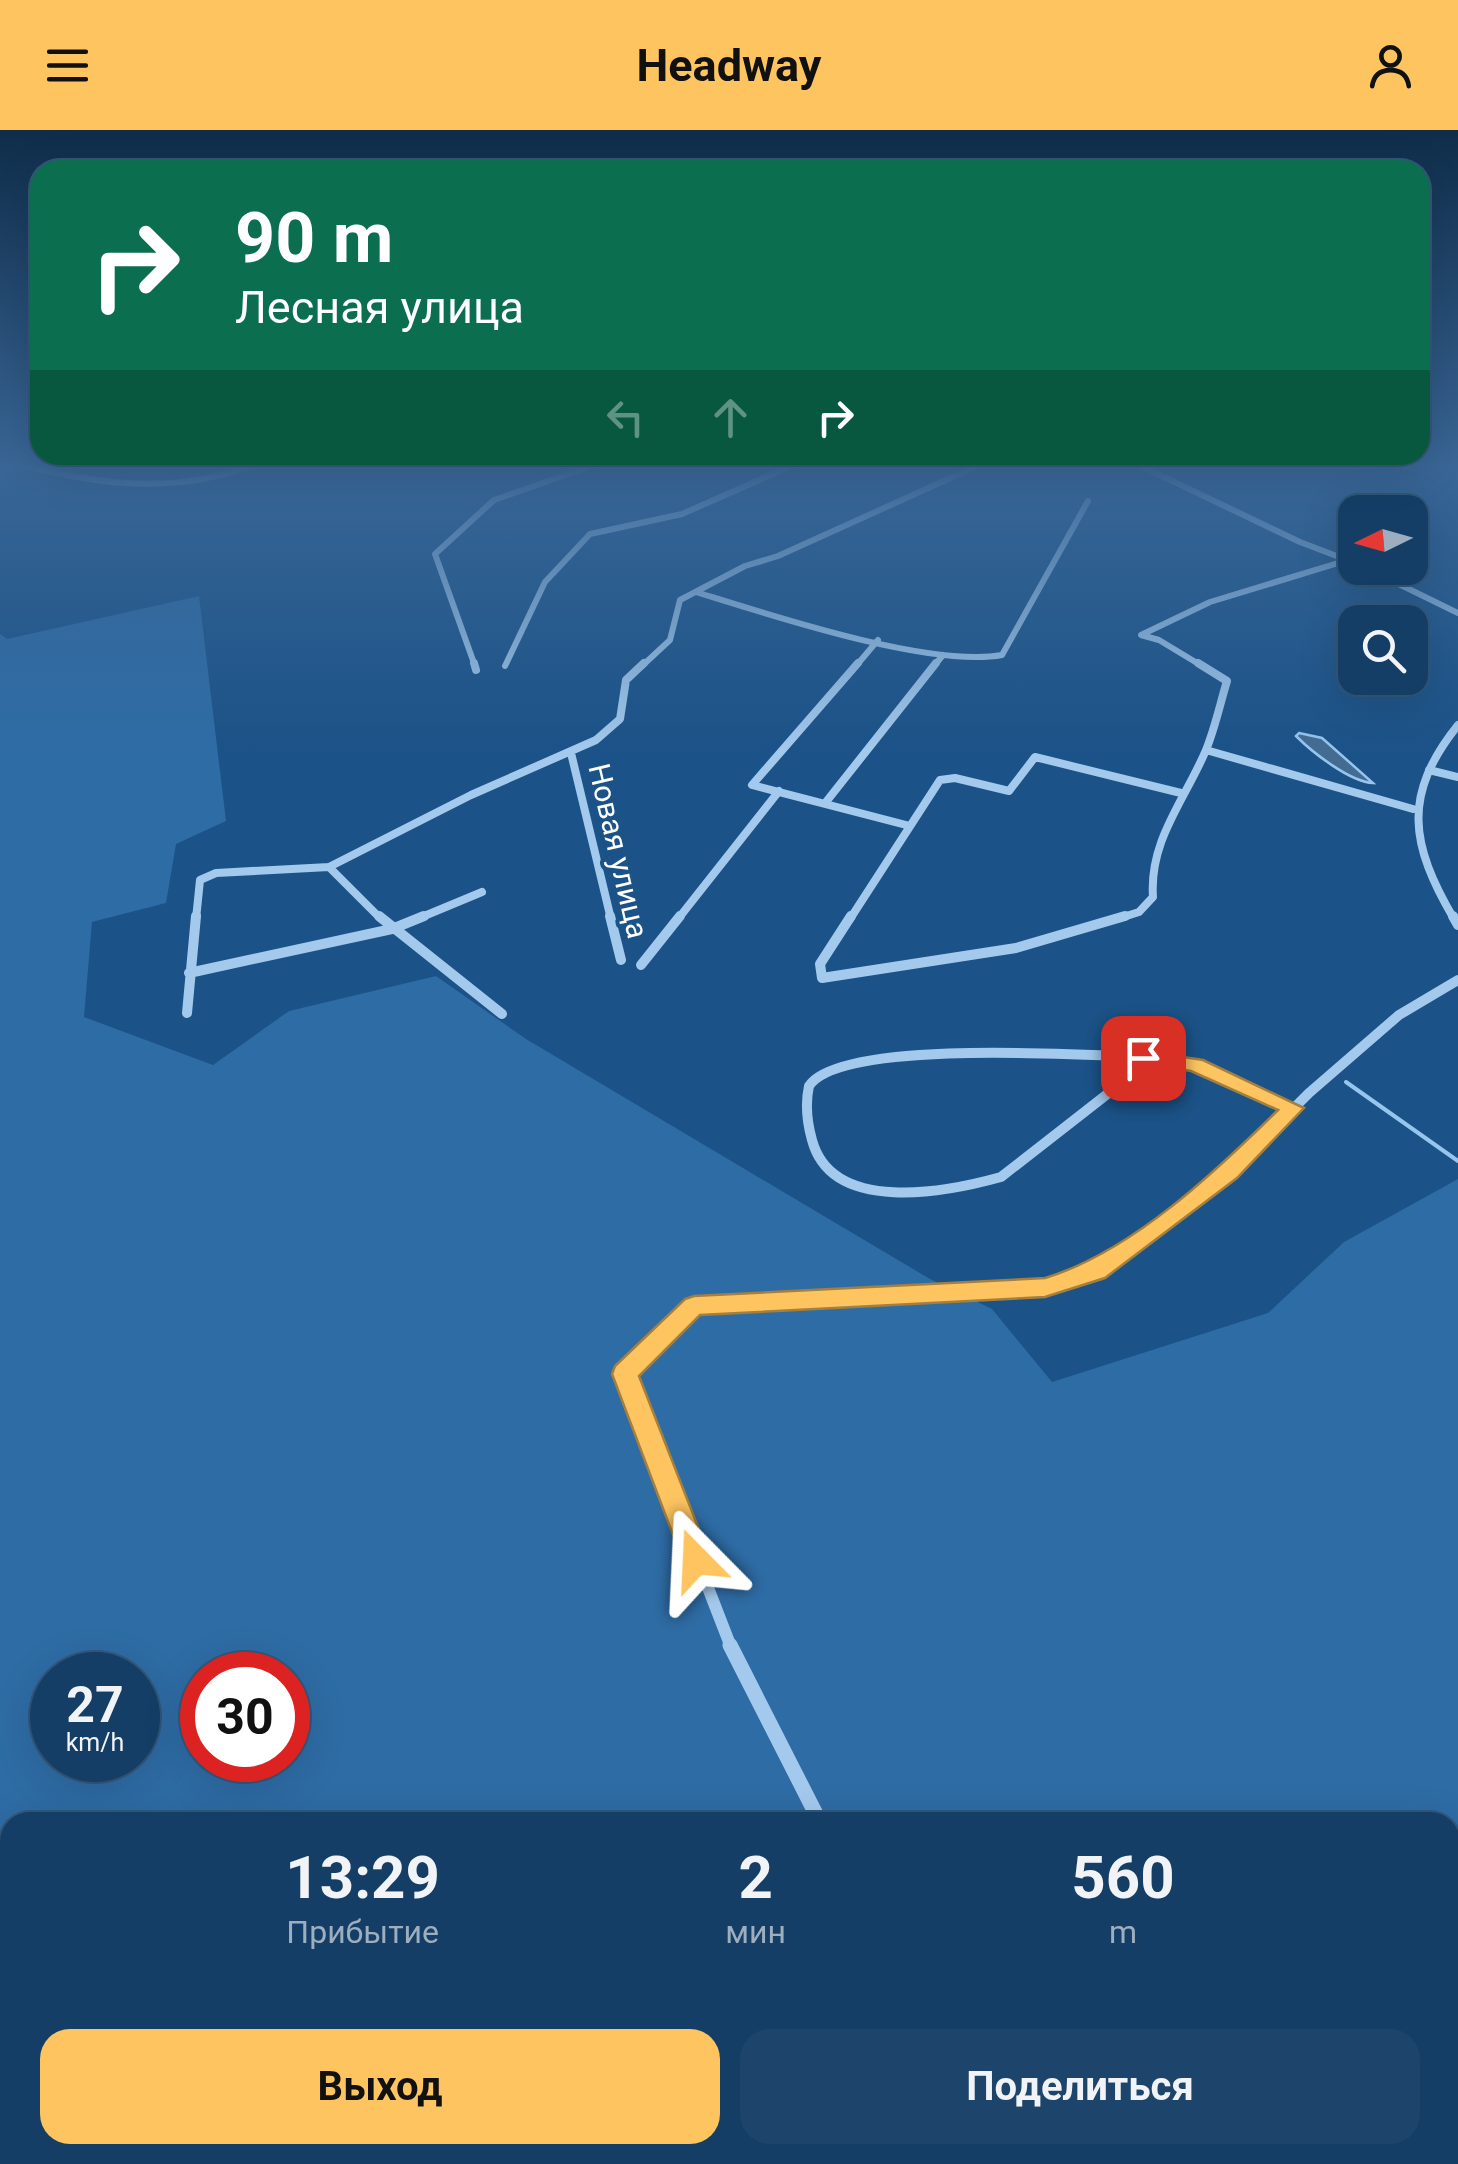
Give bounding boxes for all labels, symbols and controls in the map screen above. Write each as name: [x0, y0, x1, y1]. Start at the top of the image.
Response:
icon: menu: [40, 38, 95, 93]
icon: person: [1363, 38, 1418, 93]
text: Headway: [637, 39, 821, 92]
text: 90 m: [235, 197, 393, 279]
icon: right: [70, 200, 200, 330]
text: Лесная улица: [235, 281, 524, 334]
icon: left: [598, 390, 653, 445]
icon: ahead: [703, 390, 758, 445]
icon: right: [808, 390, 863, 445]
north arrow: [1338, 495, 1428, 585]
map controls: [1338, 495, 1428, 695]
button: search: [1338, 605, 1428, 695]
street label: Новая улица: [581, 760, 656, 942]
pin: [1101, 1016, 1186, 1101]
icon: arrive: [1116, 1031, 1171, 1086]
position arrow: [644, 1508, 748, 1612]
speed limit sign: 30: [180, 1652, 310, 1782]
text: 27: [66, 1676, 124, 1734]
text: km/h: [66, 1728, 124, 1757]
text: 13:29: [285, 1842, 440, 1913]
text: 2: [738, 1842, 773, 1913]
text: 560: [1071, 1842, 1175, 1913]
text: Прибытие: [286, 1913, 439, 1951]
text: мин: [725, 1913, 786, 1951]
text: m: [1109, 1913, 1137, 1951]
button: Выход: [40, 2029, 720, 2144]
button: Поделиться: [740, 2029, 1420, 2144]

